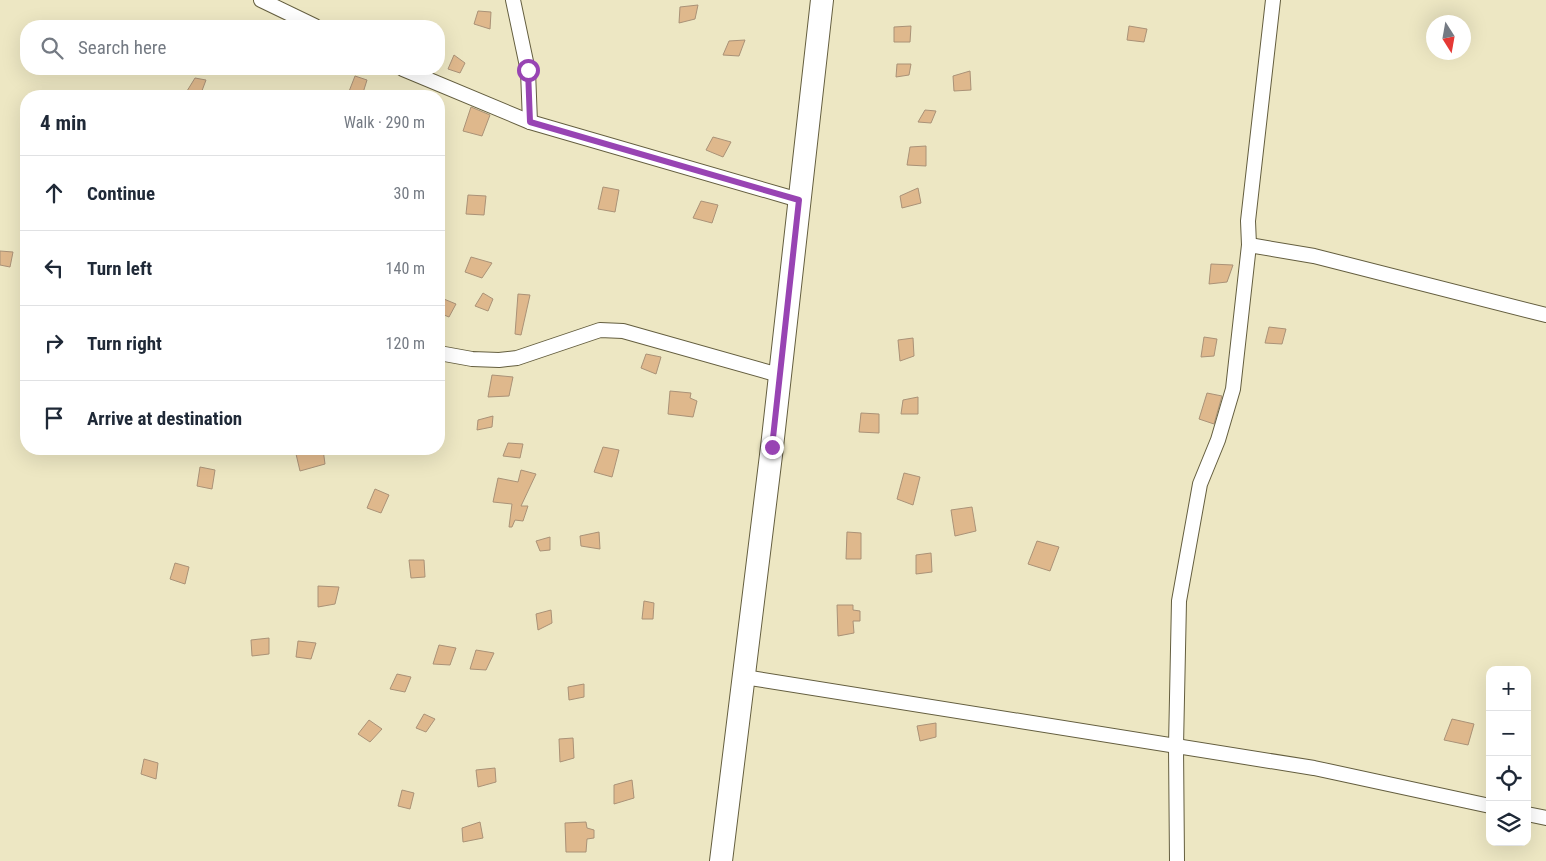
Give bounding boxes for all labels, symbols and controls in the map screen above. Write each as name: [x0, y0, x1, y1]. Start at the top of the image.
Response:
north arrow: [1426, 15, 1471, 60]
search box: [20, 20, 445, 75]
icon: search: [38, 34, 66, 62]
text: Search here: [78, 36, 166, 59]
route start: [517, 59, 540, 82]
text: 4 min: [40, 111, 87, 135]
text: Walk · 290 m: [344, 113, 425, 132]
icon: ahead: [40, 179, 68, 207]
text: Continue: [87, 182, 155, 205]
text: 30 m: [393, 184, 425, 203]
icon: left: [40, 254, 68, 282]
text: Turn left: [87, 257, 152, 280]
text: 140 m: [386, 259, 425, 278]
icon: right: [40, 329, 68, 357]
text: Turn right: [87, 332, 162, 355]
text: 120 m: [386, 334, 425, 353]
icon: arrive: [40, 404, 68, 432]
text: Arrive at destination: [87, 407, 242, 430]
route end: [761, 436, 784, 459]
map controls: [1486, 666, 1531, 846]
button: +: [1486, 666, 1531, 711]
button: −: [1486, 711, 1531, 756]
button: locate: [1486, 756, 1531, 801]
button: layers: [1486, 801, 1531, 846]

